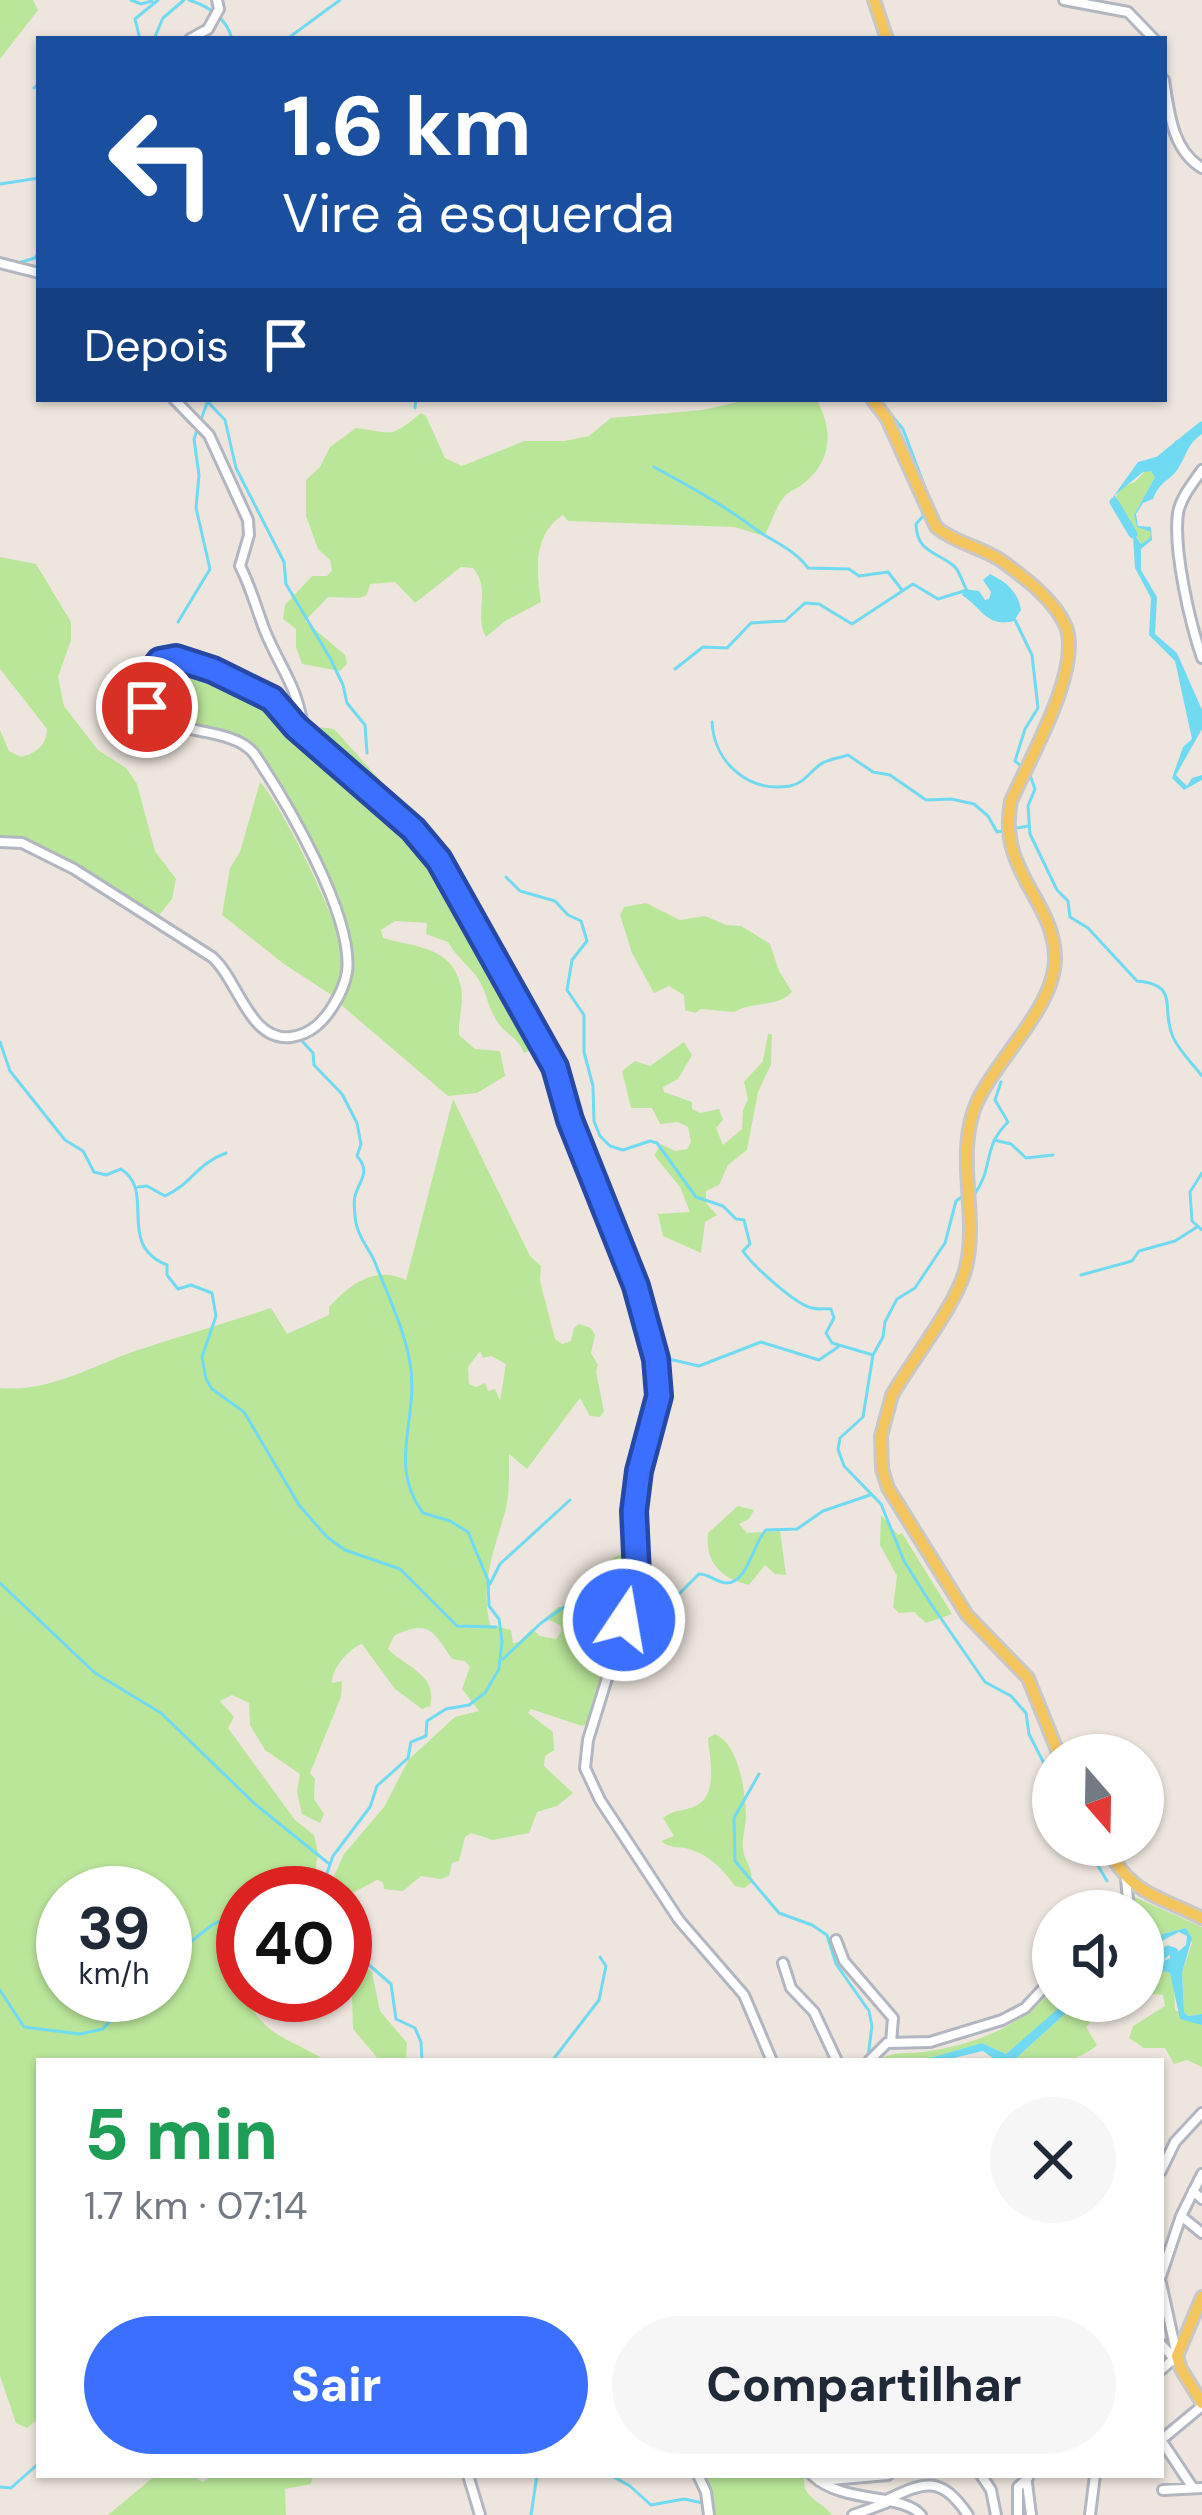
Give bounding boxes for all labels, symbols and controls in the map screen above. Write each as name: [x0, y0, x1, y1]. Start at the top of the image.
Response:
text: 1.6 km: [282, 72, 532, 181]
icon: left: [84, 84, 240, 240]
text: Vire à esquerda: [282, 178, 674, 249]
icon: arrive: [253, 312, 319, 378]
text: Depois: [84, 316, 229, 375]
pin: [96, 656, 198, 758]
icon: arrive: [114, 674, 180, 740]
position arrow: [561, 1557, 687, 1683]
north arrow: [1032, 1734, 1164, 1866]
map controls: [1032, 1734, 1164, 2022]
speed limit sign: 40: [216, 1866, 372, 2022]
text: 39: [78, 1889, 150, 1968]
button: sound: [1032, 1890, 1164, 2022]
text: km/h: [79, 1954, 149, 1993]
text: 5 min: [84, 2088, 278, 2181]
button: close: [990, 2097, 1116, 2223]
text: 1.7 km · 07:14: [84, 2180, 307, 2231]
button: Sair: [84, 2316, 588, 2454]
button: Compartilhar: [612, 2316, 1116, 2454]

